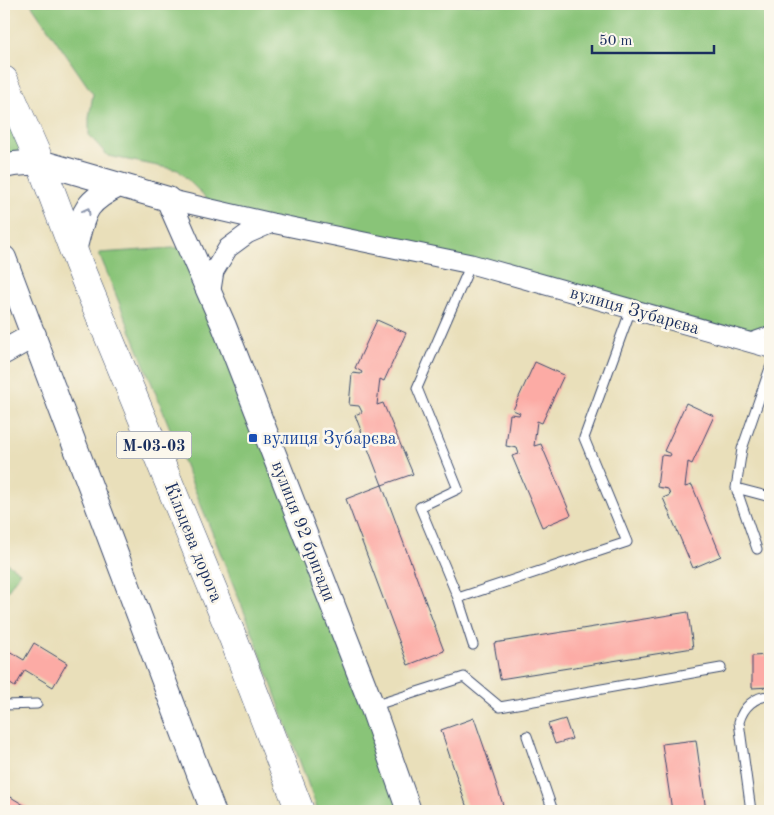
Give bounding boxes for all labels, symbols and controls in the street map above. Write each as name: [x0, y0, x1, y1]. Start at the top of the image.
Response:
scale bar: [592, 22, 714, 54]
text: 50 m: [599, 34, 633, 49]
one-way arrow: [81, 207, 91, 216]
street label: вулиця Зубарєва: [568, 284, 702, 338]
place label: вулиця Зубарєва: [263, 430, 397, 448]
road number: М-03-03: [116, 432, 192, 458]
marker: вулиця Зубарєва: [247, 432, 259, 444]
street label: вулиця 92 бригади: [268, 459, 338, 604]
street label: Кільцева дорога: [161, 480, 225, 605]

